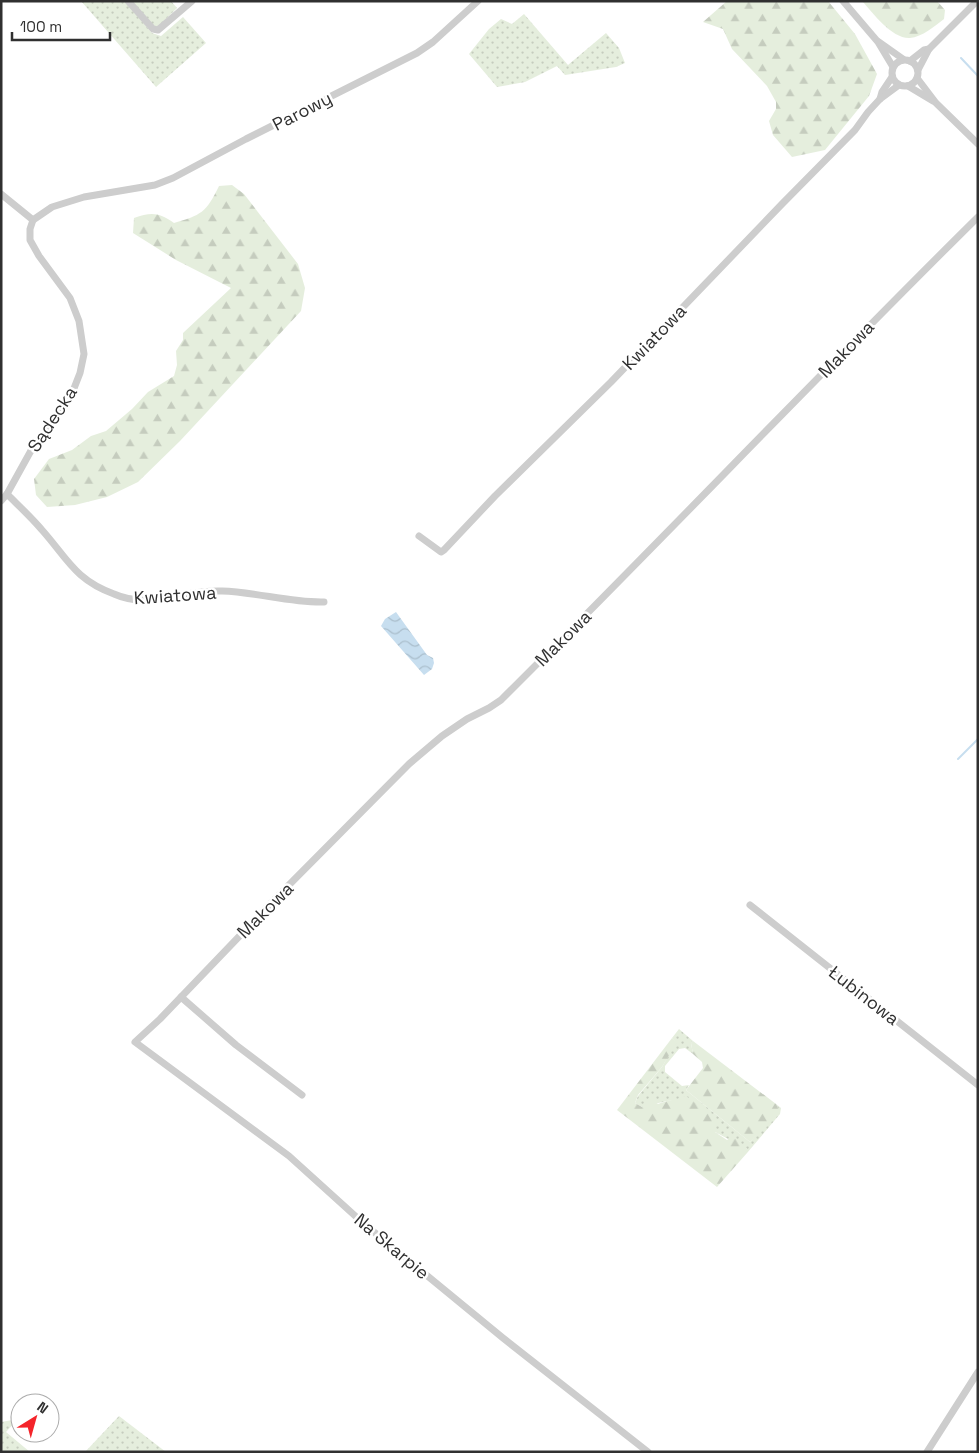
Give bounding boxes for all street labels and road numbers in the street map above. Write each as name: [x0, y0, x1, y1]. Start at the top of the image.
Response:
street label: Parowy: [268, 86, 336, 136]
street label: Kwiatowa: [617, 299, 691, 375]
street label: Makowa: [813, 316, 879, 382]
street label: Sądecka: [22, 382, 82, 456]
street label: Kwiatowa: [133, 581, 217, 609]
street label: Makowa: [530, 605, 596, 671]
street label: Makowa: [232, 877, 298, 943]
street label: Łubinowa: [824, 960, 904, 1030]
street label: Na Skarpie: [350, 1208, 434, 1284]

